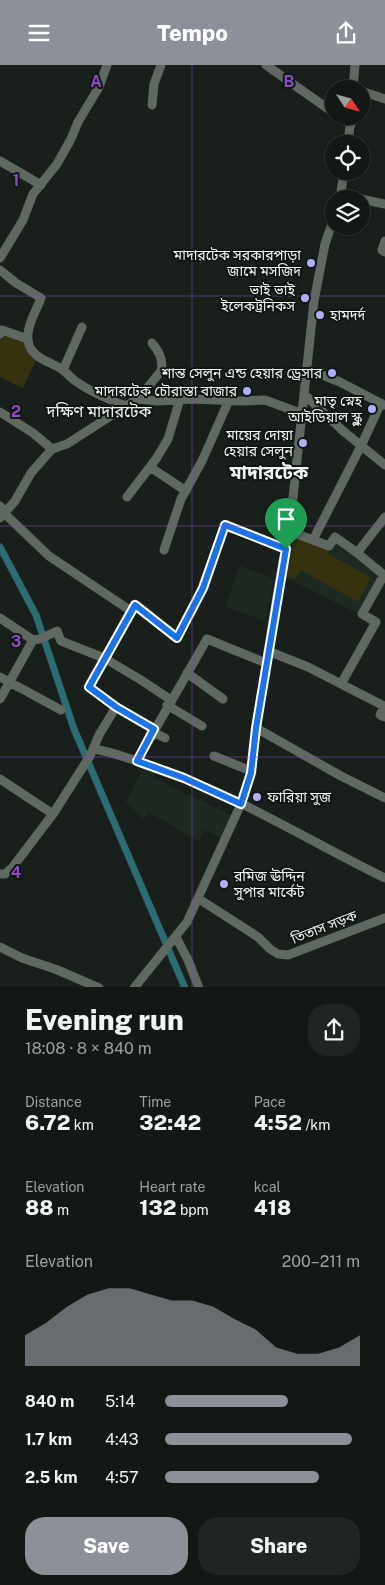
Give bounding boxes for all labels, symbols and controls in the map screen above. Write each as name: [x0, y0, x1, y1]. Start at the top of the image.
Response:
icon: menu: [25, 19, 53, 47]
icon: share: [332, 19, 360, 47]
text: Tempo: [157, 20, 228, 46]
text: A: [90, 72, 102, 91]
text: B: [284, 72, 295, 91]
north arrow: [325, 80, 370, 125]
map controls: [325, 80, 370, 235]
button: locate: [325, 135, 370, 180]
text: 1: [13, 171, 19, 190]
button: layers: [325, 190, 370, 235]
place label: মাদারটেক সরকারপাড়া জামে মসজিদ: [173, 247, 301, 279]
marker: মাদারটেক সরকারপাড়া জামে মসজিদ: [305, 257, 317, 269]
place label: ভাই ভাই ইলেকট্রনিকস: [220, 282, 296, 314]
marker: ভাই ভাই ইলেকট্রনিকস: [299, 292, 311, 304]
place label: হামদর্দ: [329, 306, 366, 323]
marker: হামদর্দ: [314, 309, 326, 321]
place label: শান্ত সেলুন এন্ড হেয়ার ড্রেসার: [161, 365, 323, 382]
marker: শান্ত সেলুন এন্ড হেয়ার ড্রেসার: [326, 367, 338, 379]
place label: মাদারটেক চৌরাস্তা বাজার: [94, 383, 238, 399]
marker: মাদারটেক চৌরাস্তা বাজার: [241, 385, 253, 397]
place label: মাতৃ স্নেহ আইডিয়াল স্কুল: [287, 393, 363, 426]
text: 2: [11, 402, 21, 421]
district label: দক্ষিণ মাদারটেক: [46, 402, 152, 421]
marker: মাতৃ স্নেহ আইডিয়াল স্কুল: [366, 403, 378, 415]
place label: মায়ের দোয়া হেয়ার সেলুন: [224, 427, 294, 460]
marker: মায়ের দোয়া হেয়ার সেলুন: [297, 437, 309, 449]
district label: মাদারটেক: [229, 461, 309, 483]
pin: [265, 498, 307, 549]
icon: arrive: [272, 505, 300, 533]
text: 3: [11, 632, 21, 651]
place label: ফারিয়া সুজ: [266, 789, 332, 806]
marker: ফারিয়া সুজ: [251, 791, 263, 803]
text: 4: [11, 863, 22, 882]
place label: রমিজ ঊদ্দিন সুপার মার্কেট: [233, 868, 305, 901]
marker: রমিজ ঊদ্দিন সুপার মার্কেট: [218, 878, 230, 890]
street label: তিতাস সড়ক: [288, 907, 360, 947]
text: Evening run: [25, 1003, 184, 1036]
button: share: [308, 1004, 360, 1056]
text: 18:08 · 8 × 840 m: [25, 1039, 152, 1058]
text: Distance: [25, 1094, 82, 1110]
text: Time: [139, 1094, 171, 1110]
text: Pace: [254, 1094, 286, 1110]
text: 6.72: [25, 1110, 70, 1135]
text: 32:42: [139, 1110, 201, 1135]
text: 4:52: [254, 1110, 302, 1135]
text: km: [70, 1117, 94, 1133]
text: /km: [302, 1117, 330, 1133]
text: Elevation: [25, 1179, 84, 1195]
text: Heart rate: [139, 1179, 206, 1195]
text: kcal: [254, 1179, 281, 1195]
text: 88: [25, 1195, 54, 1220]
text: 132: [139, 1195, 177, 1220]
text: 418: [254, 1195, 291, 1220]
text: m: [54, 1202, 69, 1218]
text: bpm: [177, 1202, 209, 1218]
text: Elevation: [25, 1252, 93, 1271]
text: 200–211 m: [282, 1252, 360, 1271]
text: 840 m: [25, 1392, 74, 1411]
text: 5:14: [105, 1392, 135, 1411]
text: 1.7 km: [25, 1430, 72, 1449]
text: 4:43: [105, 1430, 139, 1449]
text: 2.5 km: [25, 1468, 77, 1487]
text: 4:57: [105, 1468, 139, 1487]
button: Save: [25, 1517, 188, 1575]
button: Share: [198, 1517, 360, 1575]

